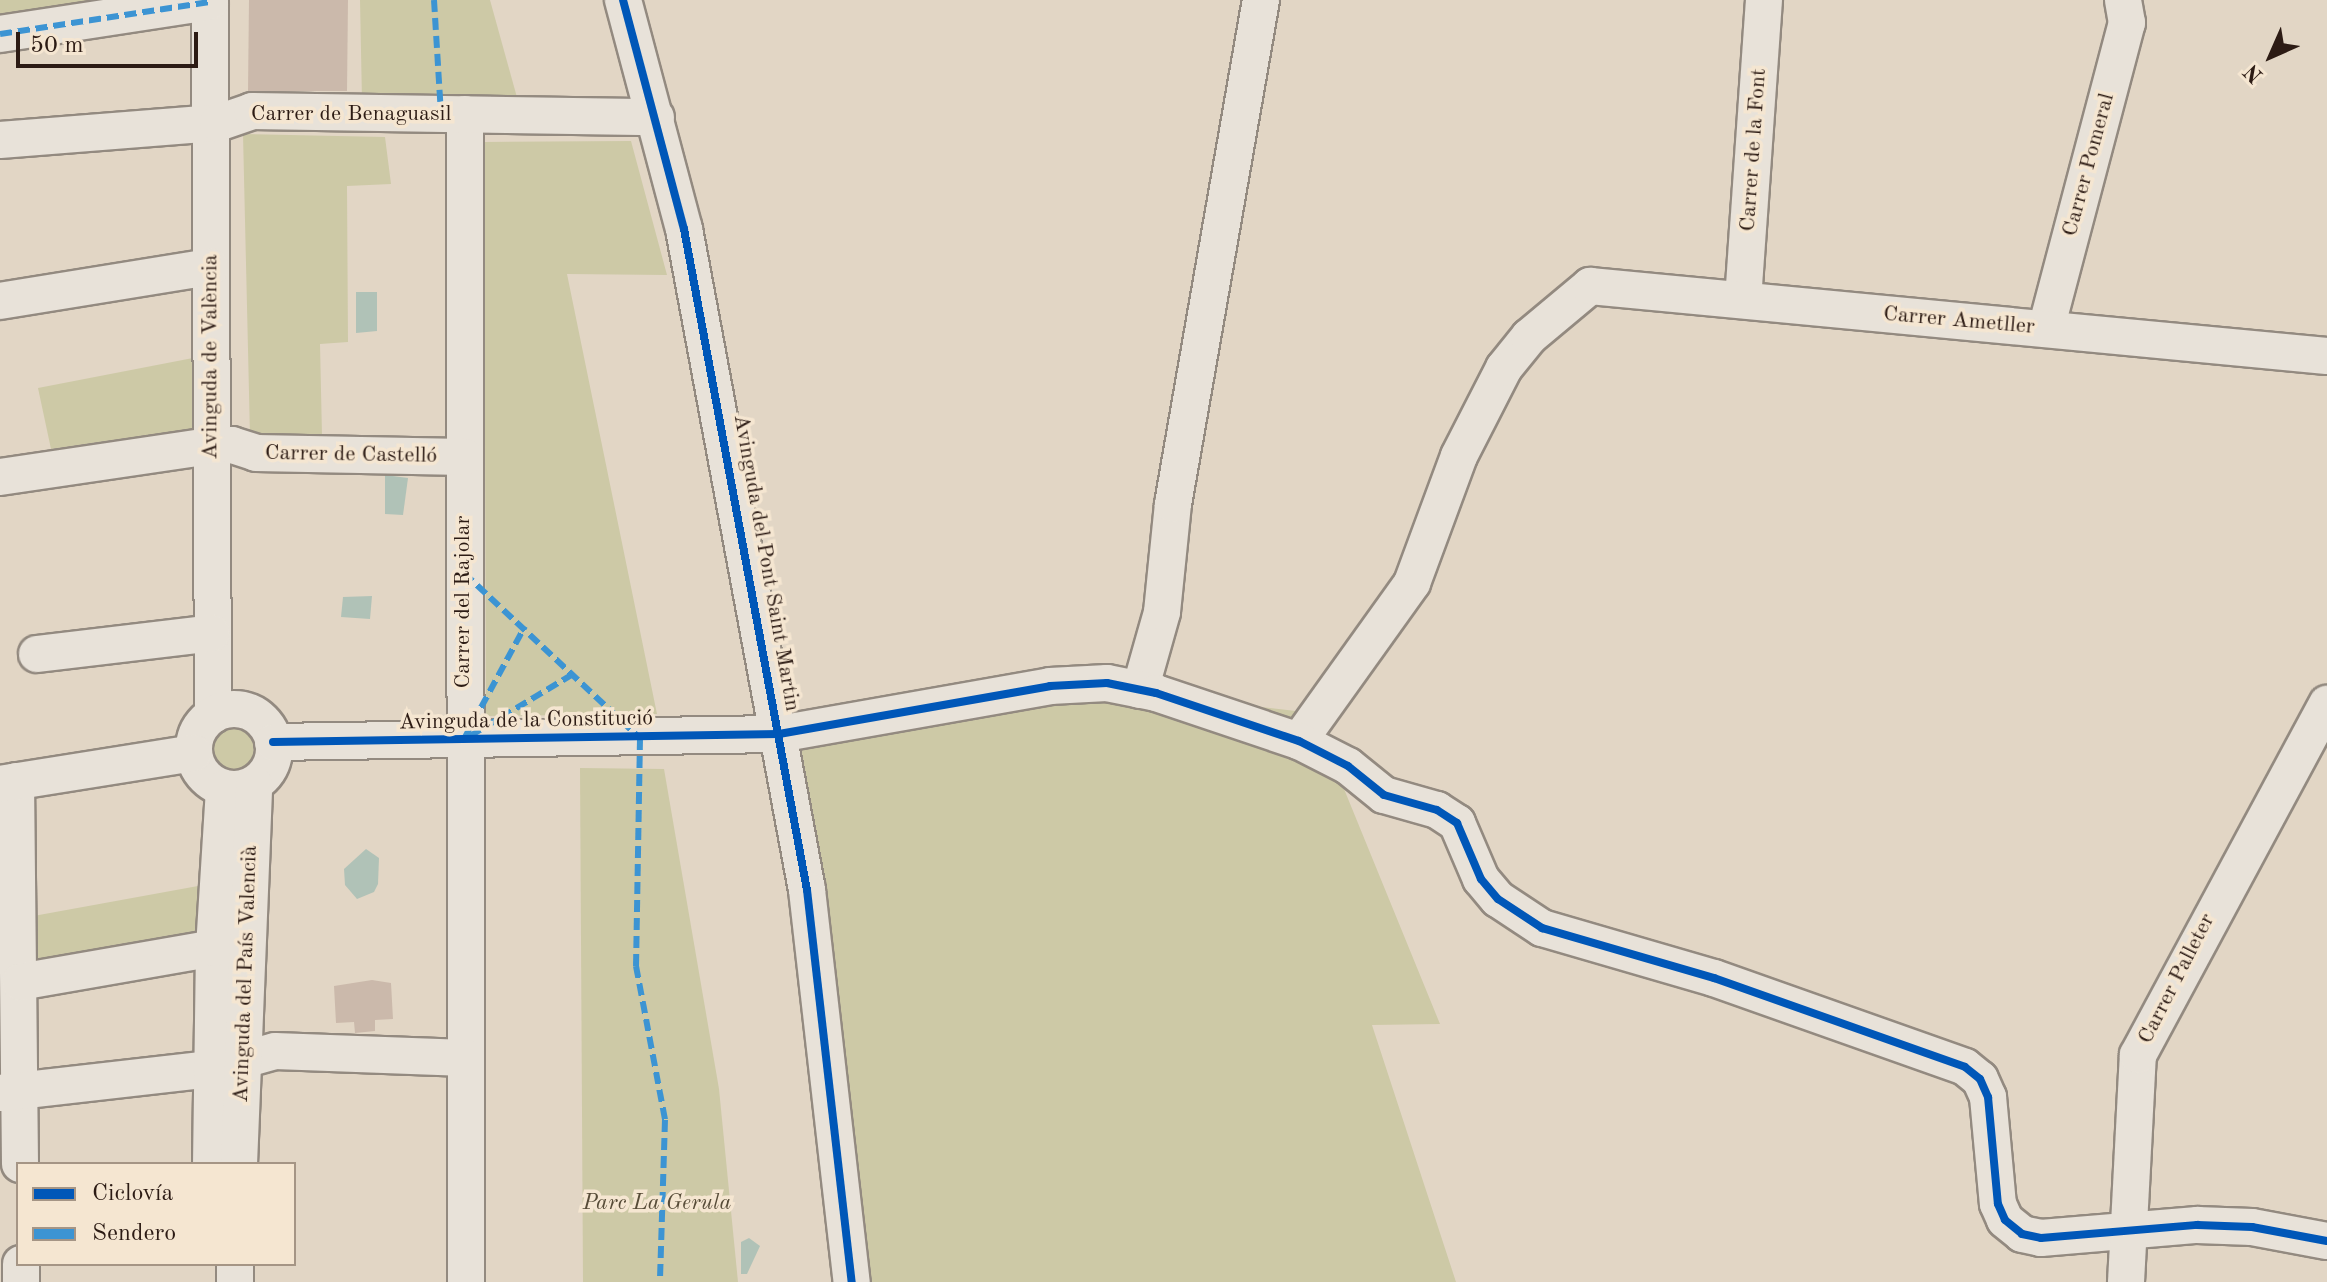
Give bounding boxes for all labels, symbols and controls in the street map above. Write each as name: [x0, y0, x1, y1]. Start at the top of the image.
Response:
scale bar: [20, 16, 202, 66]
north arrow: [2231, 16, 2311, 96]
text: 50 m: [30, 34, 84, 58]
text: N: [2240, 59, 2268, 87]
street label: Carrer de la Font: [1735, 68, 1773, 232]
street label: Carrer Pomeral: [2057, 91, 2121, 239]
street label: Carrer de Benaguasil: [251, 102, 451, 128]
street label: Avinguda de València: [198, 254, 224, 460]
street label: Carrer Ametller: [1882, 301, 2036, 341]
street label: Avinguda del Pont Saint Martin: [727, 412, 805, 714]
street label: Carrer de Castelló: [265, 440, 437, 470]
street label: Carrer del Rajolar: [451, 515, 477, 689]
street label: Avinguda de la Constitució: [399, 706, 653, 736]
street label: Avinguda del País Valencià: [228, 845, 264, 1103]
street label: Carrer Palleter: [2133, 909, 2221, 1049]
legend: [16, 1162, 296, 1266]
text: Ciclovía: [92, 1182, 173, 1206]
park label: Parc La Gerula: [583, 1191, 731, 1217]
text: Sendero: [92, 1222, 176, 1246]

